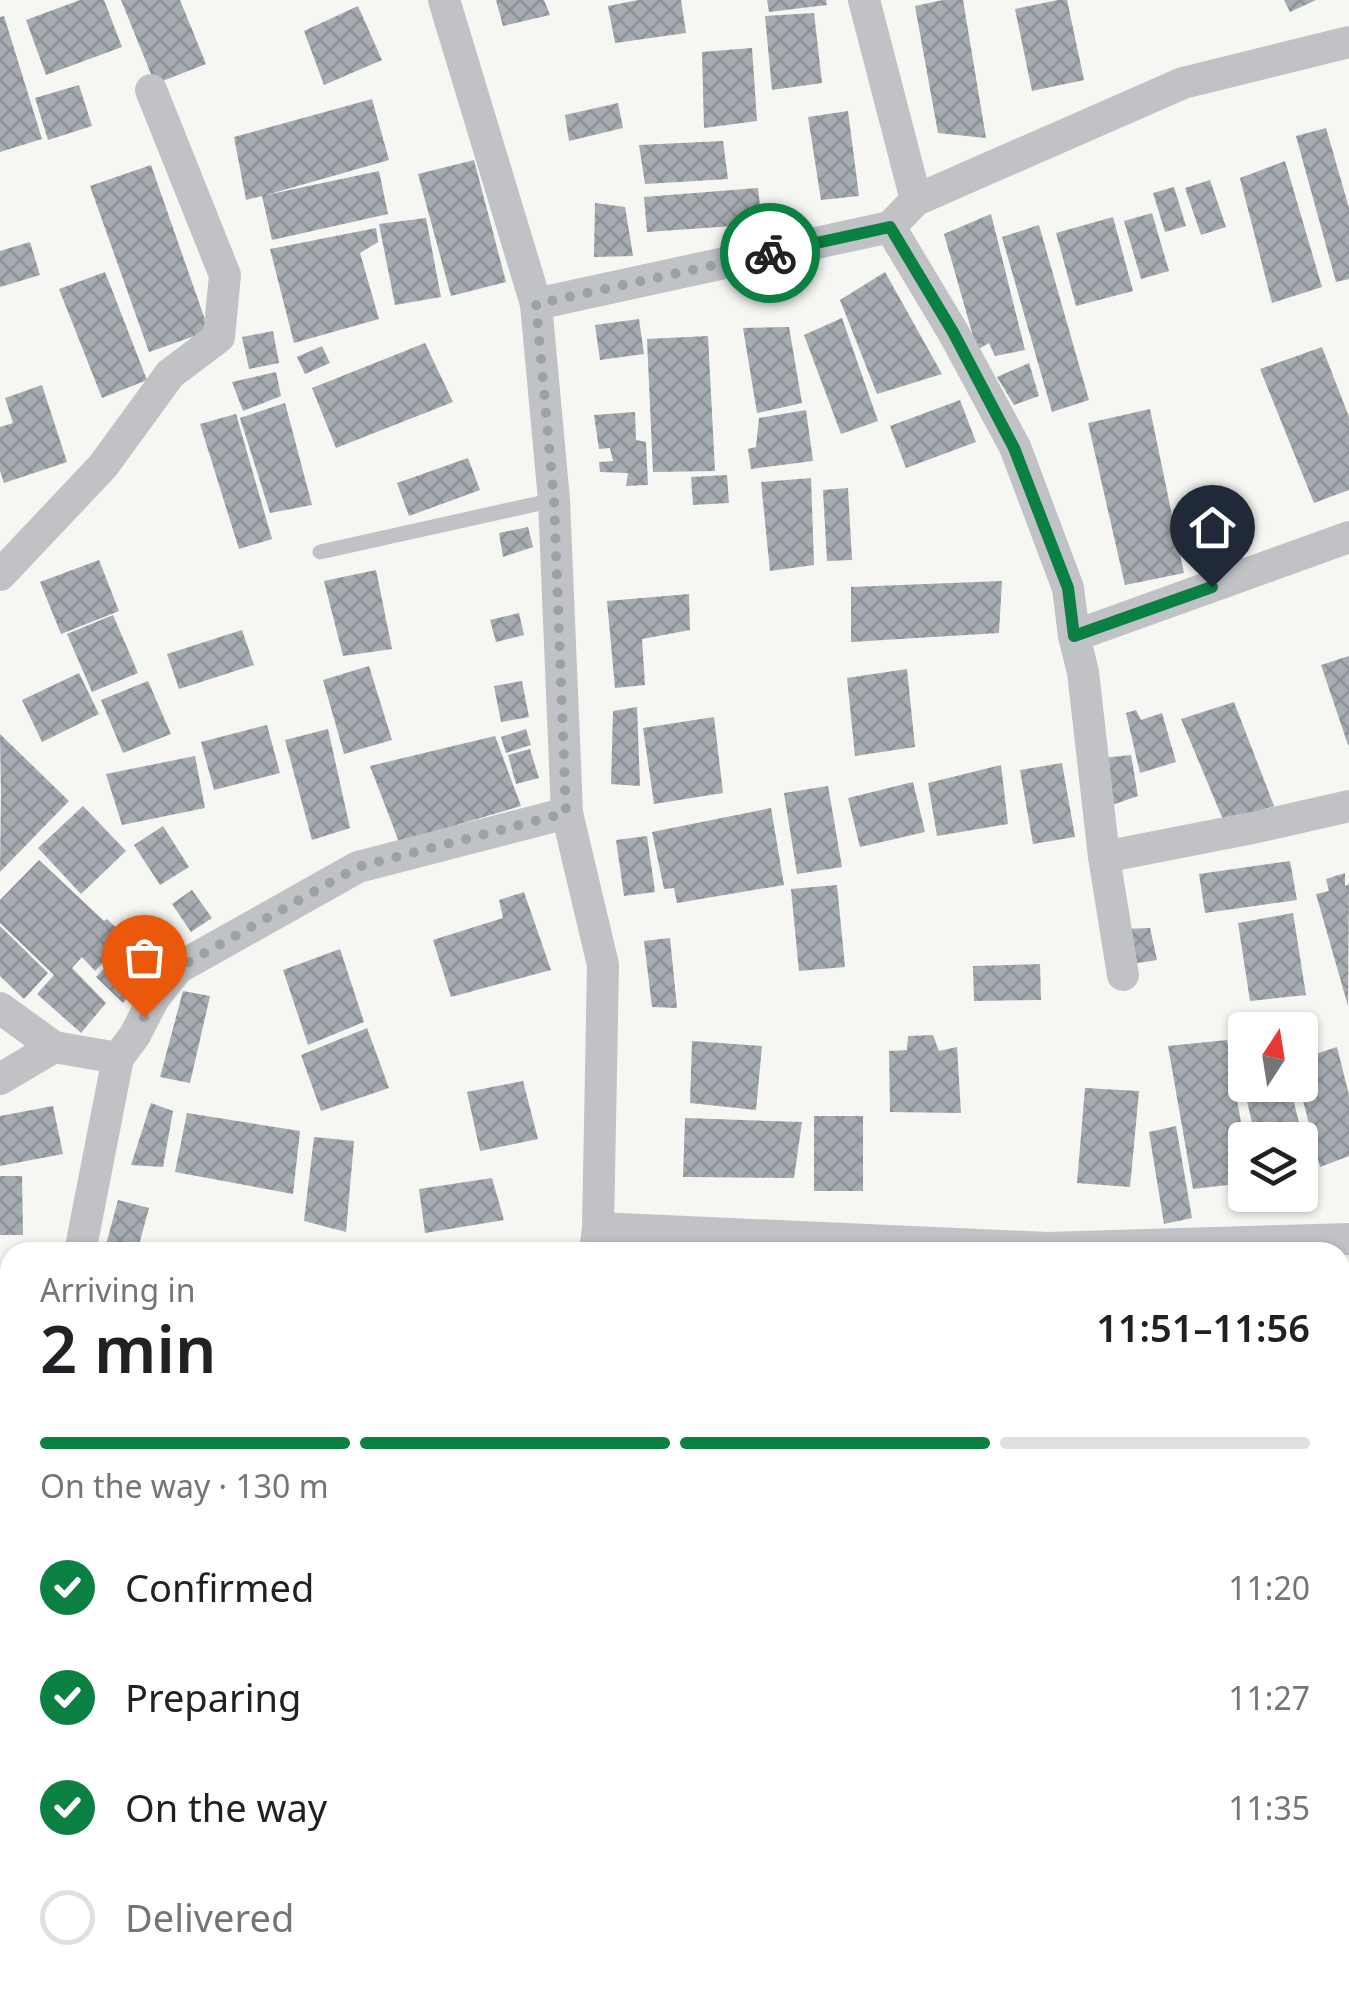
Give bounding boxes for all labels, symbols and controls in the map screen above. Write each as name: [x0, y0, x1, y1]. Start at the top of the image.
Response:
courier: [720, 203, 820, 303]
icon: bike: [743, 226, 798, 281]
pin: [1170, 485, 1255, 588]
icon: home: [1185, 500, 1240, 555]
pin: [102, 915, 187, 1018]
icon: bag: [117, 930, 172, 985]
north arrow: [1228, 1012, 1318, 1102]
map controls: [1228, 1012, 1318, 1212]
button: layers: [1228, 1122, 1318, 1212]
text: Arriving in: [40, 1268, 195, 1311]
text: 11:51–11:56: [1096, 1301, 1310, 1353]
text: 2 min: [40, 1304, 216, 1392]
text: On the way · 130 m: [40, 1464, 329, 1507]
icon: check: [40, 1560, 95, 1615]
text: Confirmed: [125, 1561, 314, 1613]
text: 11:20: [1228, 1566, 1310, 1609]
icon: check: [40, 1670, 95, 1725]
text: Preparing: [125, 1671, 301, 1723]
text: 11:27: [1228, 1676, 1310, 1719]
icon: check: [40, 1780, 95, 1835]
text: On the way: [125, 1781, 327, 1833]
text: 11:35: [1228, 1786, 1310, 1829]
text: Delivered: [125, 1891, 294, 1943]

